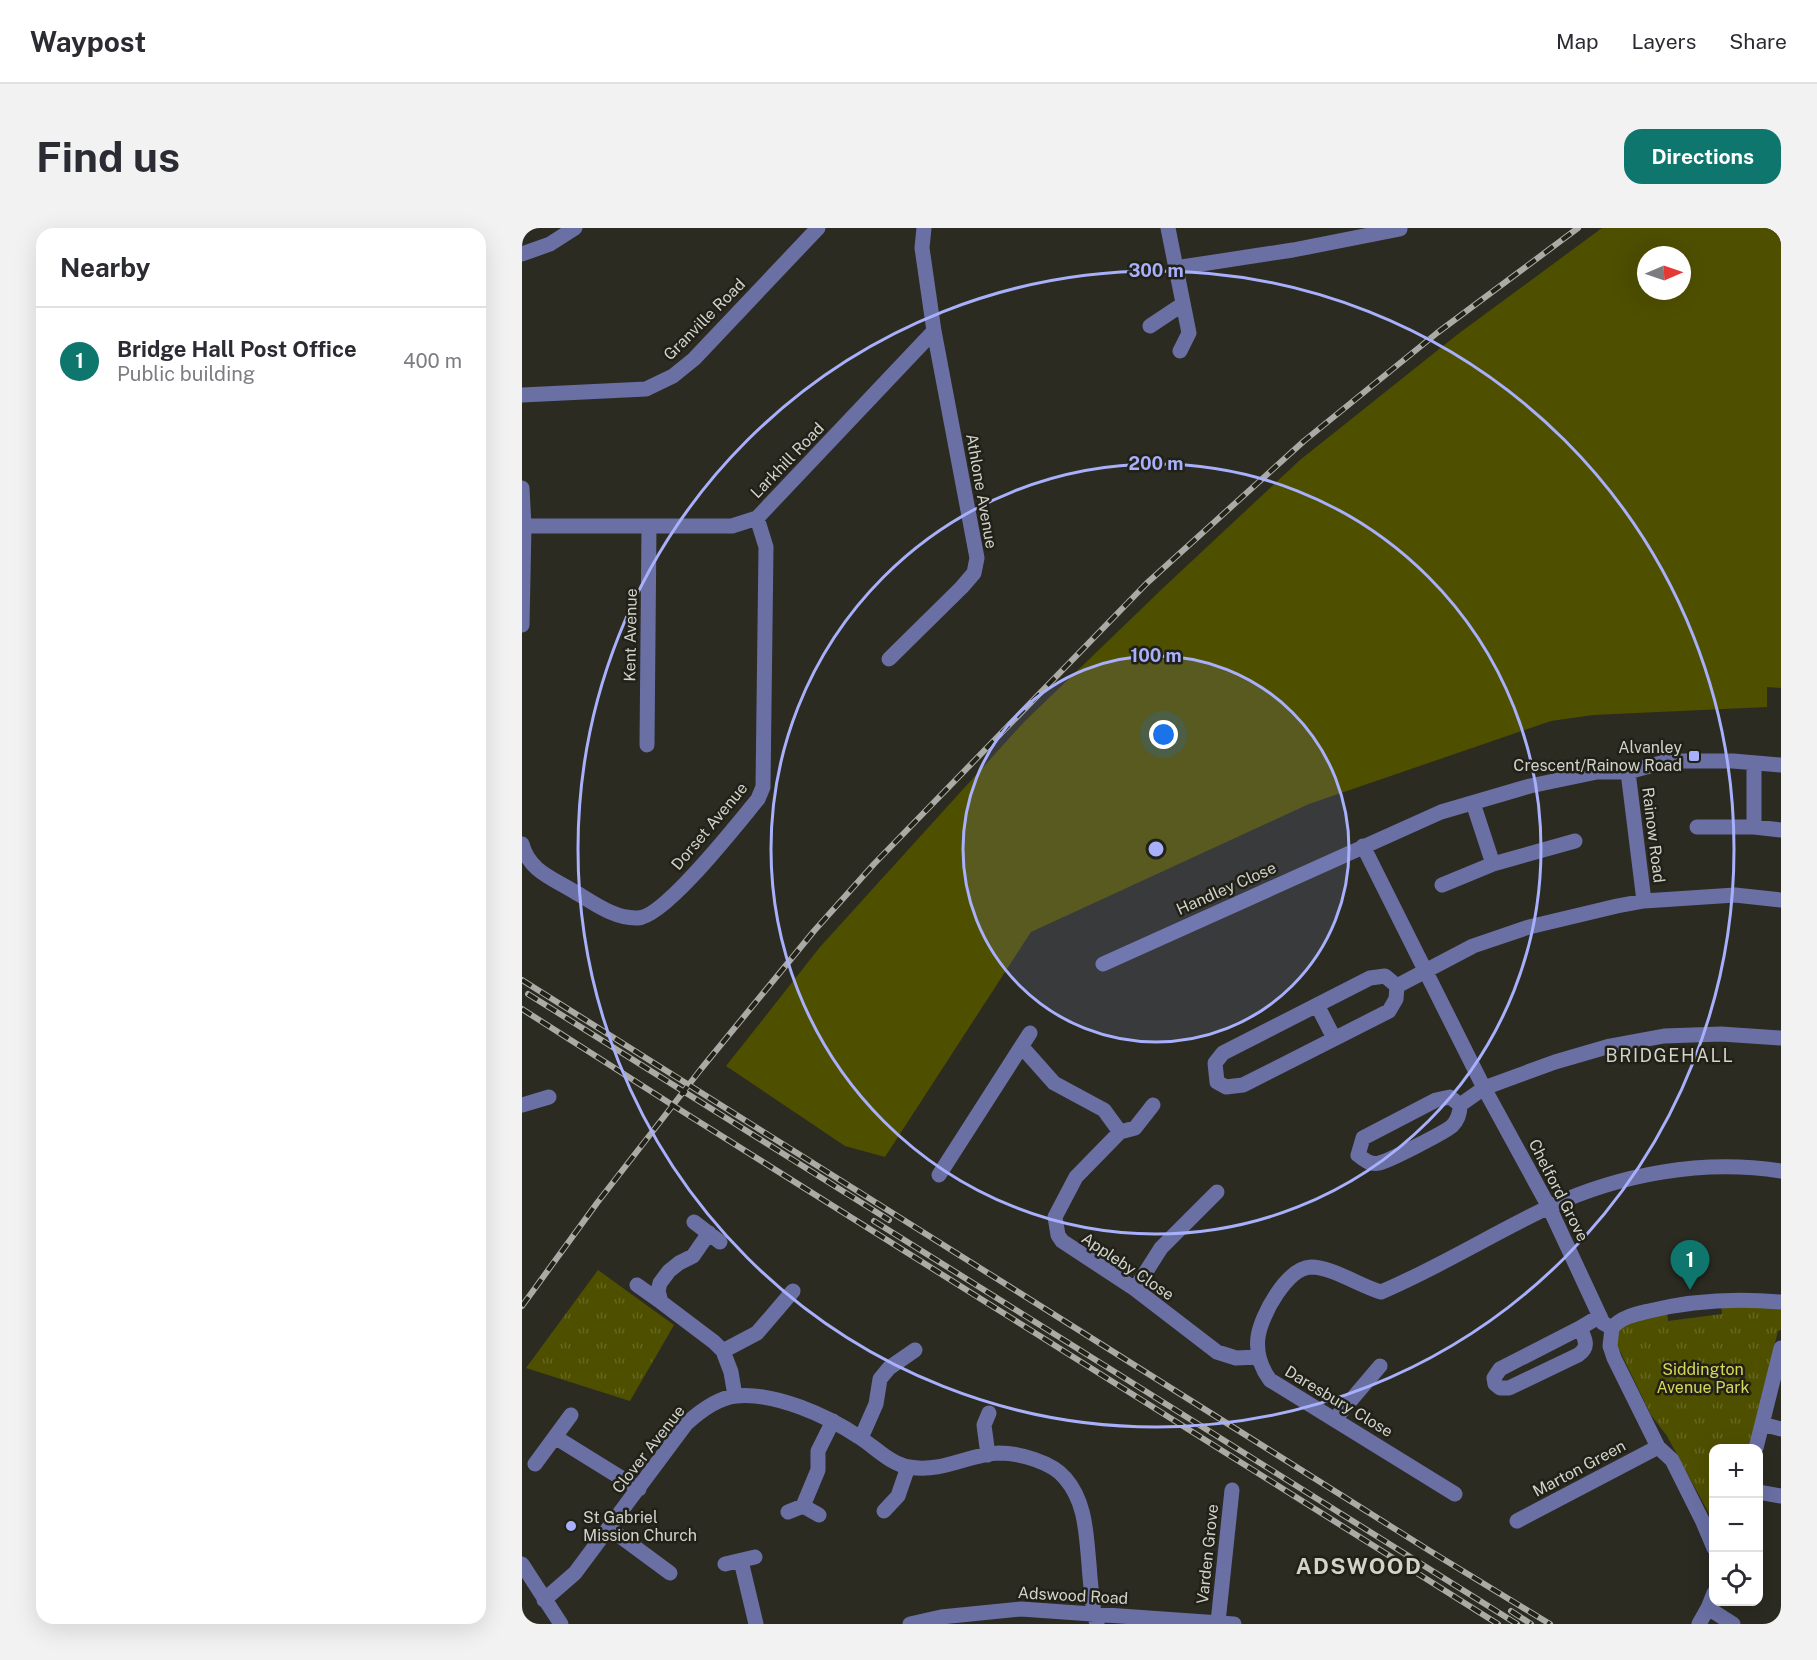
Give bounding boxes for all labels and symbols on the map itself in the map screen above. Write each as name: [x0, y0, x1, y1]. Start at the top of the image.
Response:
north arrow: [1637, 246, 1691, 300]
text: 300 m: [1128, 260, 1184, 281]
street label: Granville Road: [660, 275, 749, 364]
street label: Larkhill Road: [747, 419, 828, 502]
street label: Athlone Avenue: [962, 432, 1001, 550]
text: 200 m: [1129, 453, 1183, 474]
street label: Kent Avenue: [620, 588, 641, 682]
text: 100 m: [1130, 645, 1182, 666]
your location: [1149, 720, 1178, 749]
place label: Alvanley Crescent/Rainow Road: [1513, 738, 1682, 775]
marker: Alvanley Crescent/Rainow Road: [1687, 749, 1701, 763]
street label: Dorset Avenue: [667, 779, 751, 874]
street label: Rainow Road: [1638, 786, 1669, 884]
centre of rings: [1146, 839, 1166, 859]
street label: Handley Close: [1173, 858, 1279, 919]
district label: BRIDGEHALL: [1606, 1045, 1734, 1066]
street label: Chelford Grove: [1525, 1136, 1593, 1245]
street label: Appleby Close: [1078, 1229, 1178, 1304]
pin: 1: [1670, 1240, 1710, 1290]
park label: Siddington Avenue Park: [1657, 1360, 1749, 1397]
street label: Daresbury Close: [1281, 1362, 1396, 1441]
street label: Clover Avenue: [608, 1402, 689, 1497]
street label: Marton Green: [1530, 1436, 1629, 1501]
street label: Varden Grove: [1193, 1503, 1222, 1605]
place label: St Gabriel Mission Church: [583, 1508, 697, 1545]
marker: St Gabriel Mission Church: [564, 1519, 578, 1533]
district label: ADSWOOD: [1296, 1553, 1422, 1579]
street label: Adswood Road: [1017, 1583, 1129, 1608]

